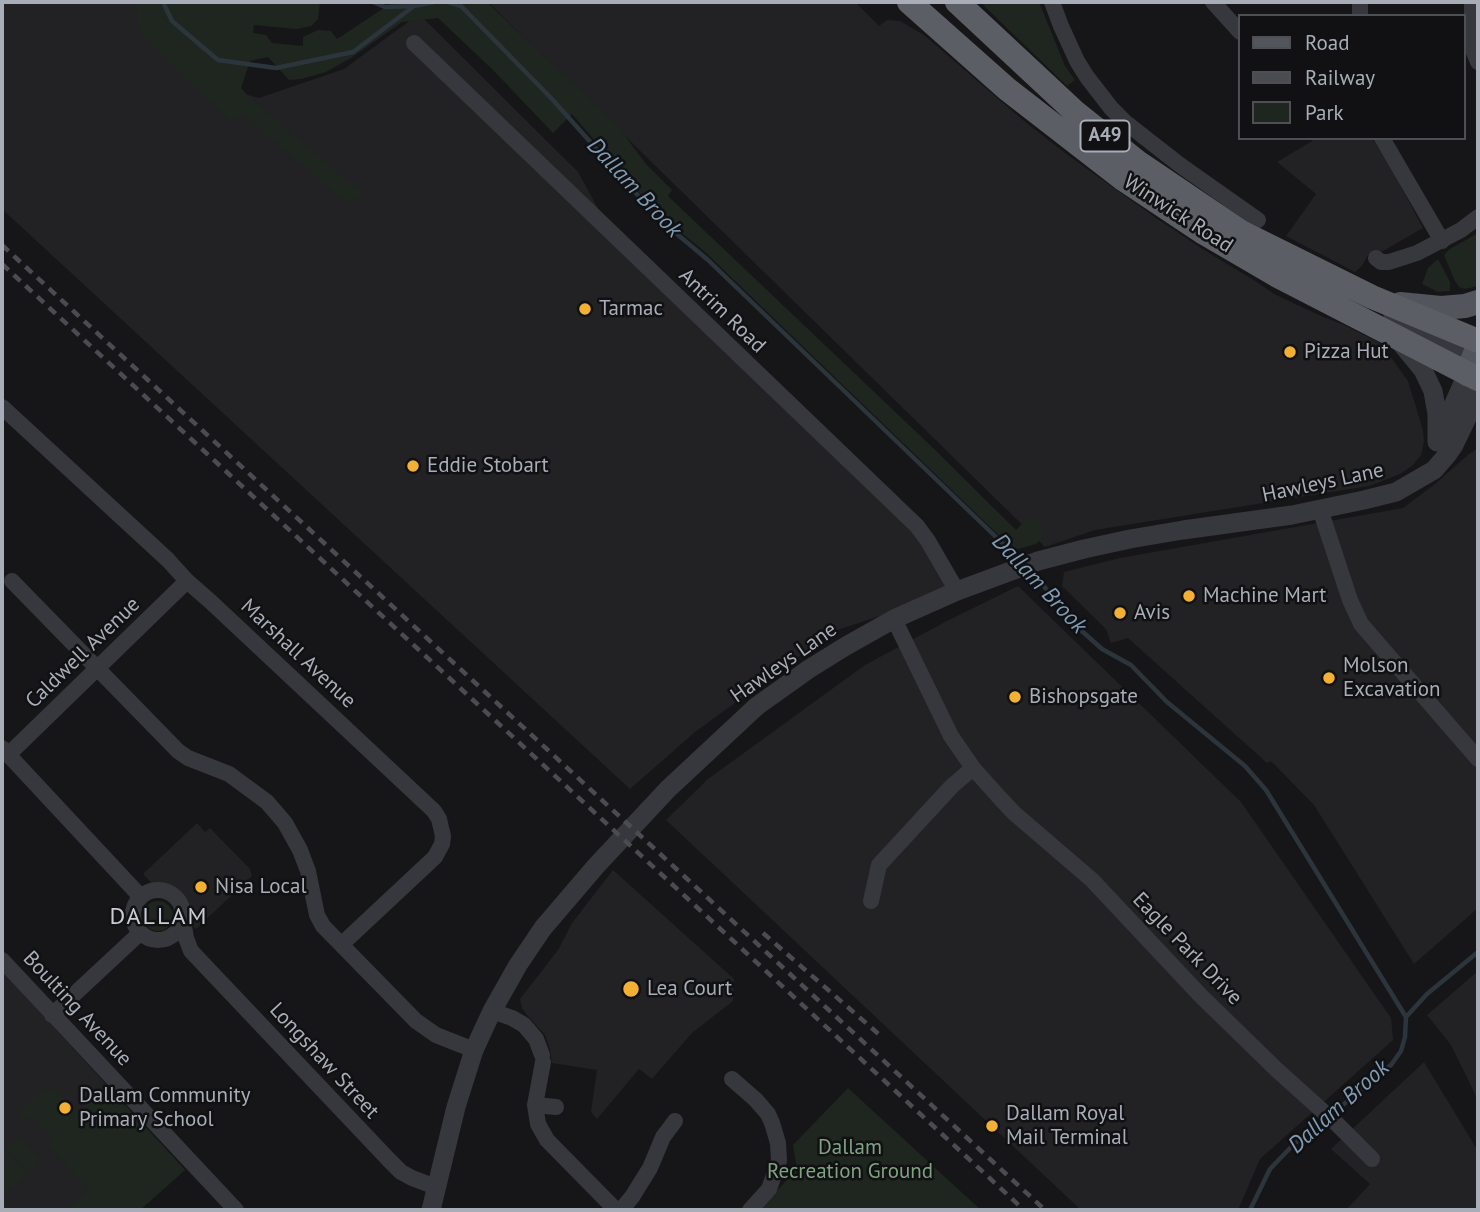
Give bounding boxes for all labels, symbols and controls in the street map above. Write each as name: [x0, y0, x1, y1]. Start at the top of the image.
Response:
legend: [1238, 14, 1466, 140]
text: Road: [1305, 29, 1349, 56]
text: Railway: [1305, 64, 1375, 91]
text: Park: [1305, 99, 1344, 126]
road number: A49: [1080, 120, 1130, 152]
water label: Dallam Brook: [581, 132, 687, 244]
street label: Winwick Road: [1119, 169, 1237, 259]
street label: Antrim Road: [673, 263, 771, 359]
place label: Tarmac: [599, 296, 663, 322]
marker: Tarmac: [577, 301, 593, 317]
place label: Pizza Hut: [1304, 339, 1389, 365]
marker: Pizza Hut: [1282, 344, 1298, 360]
place label: Eddie Stobart: [427, 453, 549, 479]
marker: Eddie Stobart: [405, 458, 421, 474]
street label: Hawleys Lane: [1260, 458, 1386, 508]
water label: Dallam Brook: [986, 528, 1092, 640]
place label: Machine Mart: [1203, 583, 1326, 609]
marker: Machine Mart: [1181, 588, 1197, 604]
street label: Caldwell Avenue: [21, 592, 145, 714]
street label: Marshall Avenue: [235, 594, 361, 714]
place label: Avis: [1134, 600, 1170, 626]
marker: Avis: [1112, 605, 1128, 621]
street label: Hawleys Lane: [726, 617, 842, 709]
place label: Molson Excavation: [1343, 653, 1440, 703]
marker: Molson Excavation: [1321, 670, 1337, 686]
place label: Bishopsgate: [1029, 684, 1138, 710]
marker: Bishopsgate: [1007, 689, 1023, 705]
place label: Nisa Local: [215, 874, 307, 900]
marker: Nisa Local: [193, 879, 209, 895]
street label: Eagle Park Drive: [1127, 888, 1247, 1010]
district label: DALLAM: [110, 903, 208, 931]
street label: Boulting Avenue: [17, 946, 137, 1072]
place label: Lea Court: [647, 976, 732, 1002]
marker: Lea Court: [621, 979, 641, 999]
street label: Longshaw Street: [264, 998, 384, 1124]
water label: Dallam Brook: [1283, 1054, 1395, 1160]
place label: Dallam Community Primary School: [79, 1083, 250, 1133]
marker: Dallam Community Primary School: [57, 1100, 73, 1116]
place label: Dallam Royal Mail Terminal: [1006, 1101, 1128, 1151]
marker: Dallam Royal Mail Terminal: [984, 1118, 1000, 1134]
park label: Dallam Recreation Ground: [767, 1135, 933, 1185]

